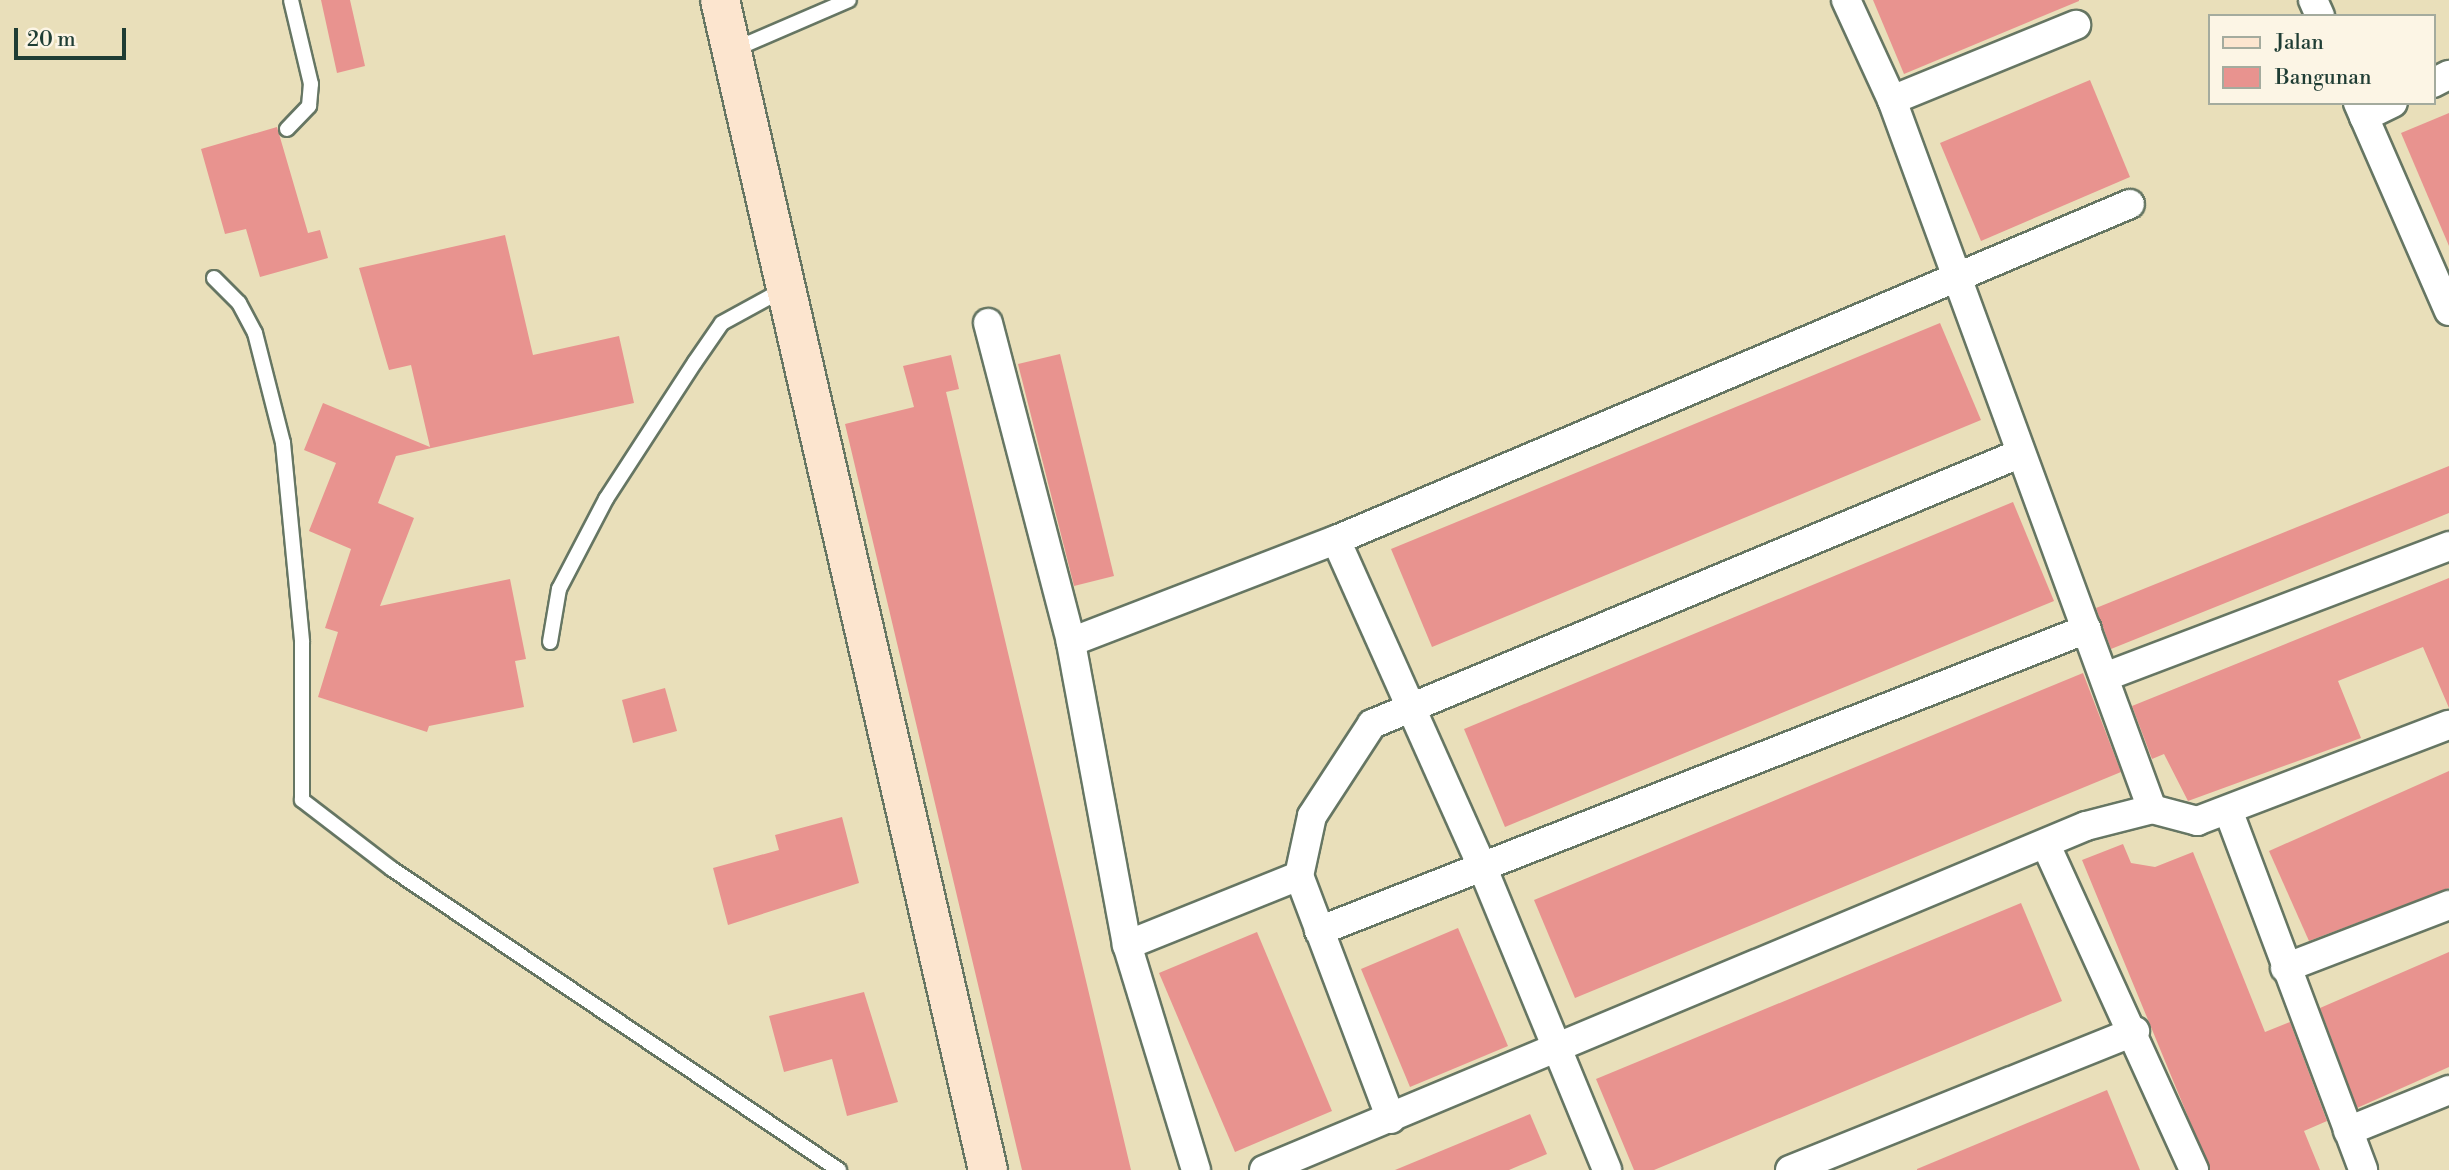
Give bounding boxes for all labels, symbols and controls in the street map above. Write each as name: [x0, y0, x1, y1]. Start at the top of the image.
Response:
scale bar: [18, 14, 130, 58]
legend: [2208, 14, 2435, 105]
text: 20 m: [27, 27, 76, 53]
text: Jalan: [2275, 30, 2324, 56]
text: Bangunan: [2275, 65, 2371, 91]

